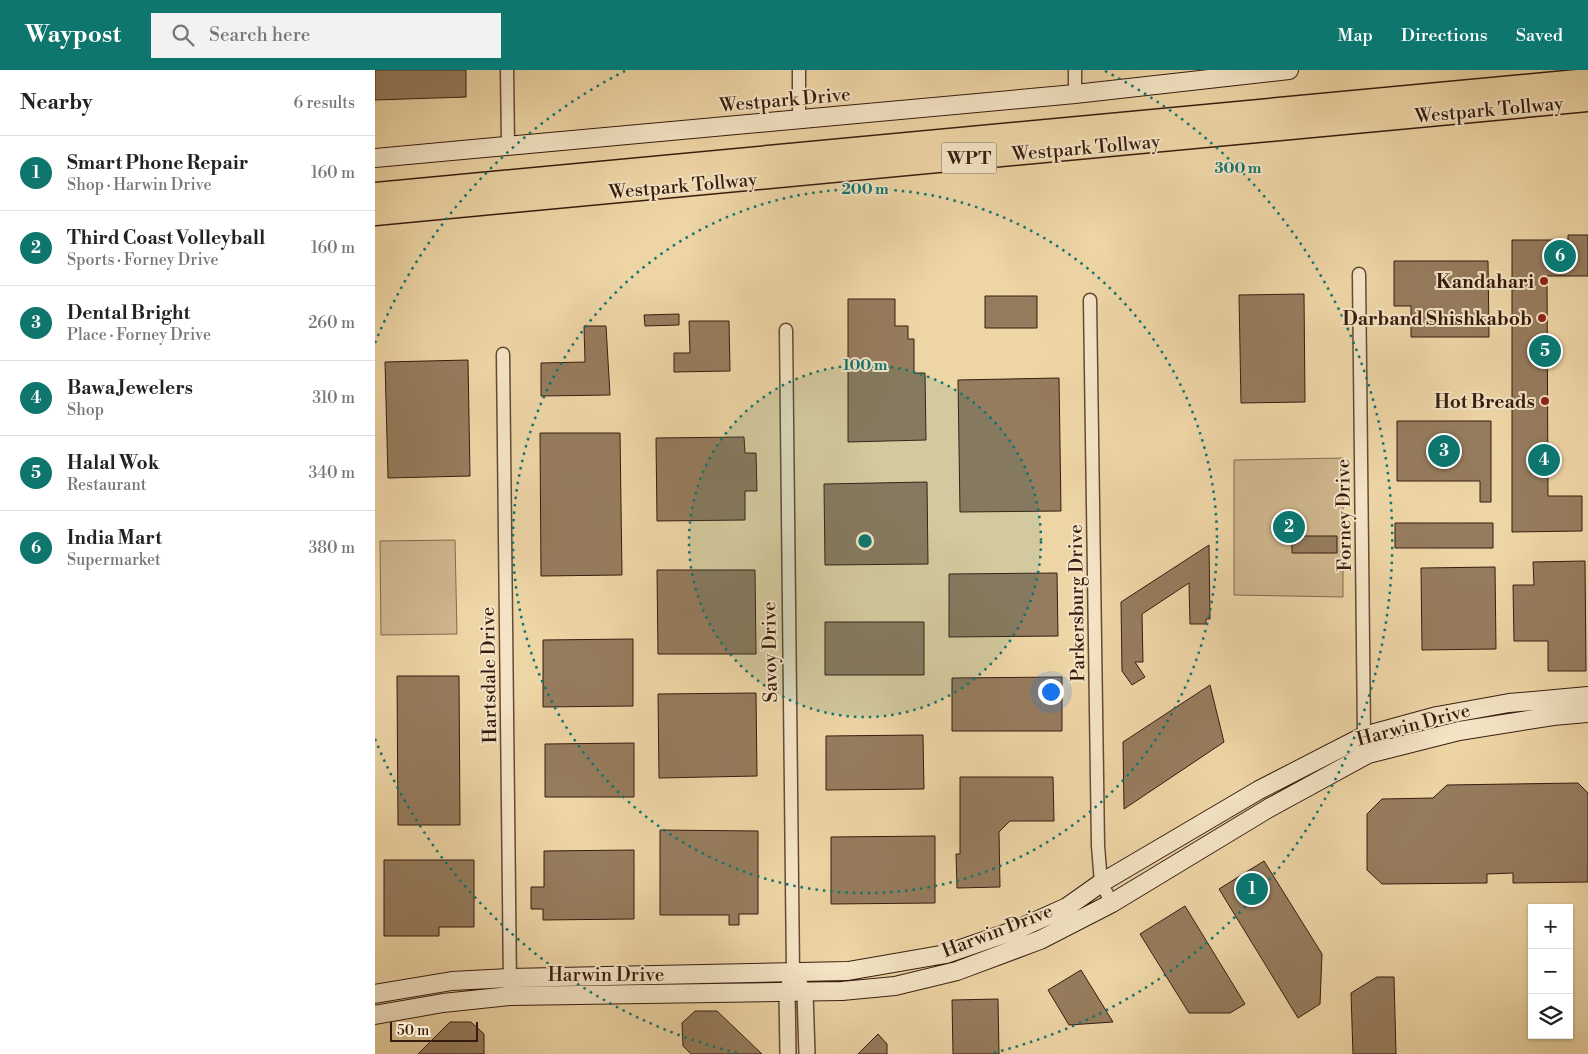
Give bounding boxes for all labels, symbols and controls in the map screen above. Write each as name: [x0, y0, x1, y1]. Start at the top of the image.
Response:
search box: [151, 13, 501, 58]
text: Waypost: [25, 20, 121, 50]
icon: search: [169, 21, 197, 49]
text: Search here: [209, 23, 310, 47]
text: Map: [1337, 24, 1373, 47]
text: Directions: [1401, 24, 1488, 47]
text: Saved: [1516, 24, 1563, 47]
street label: Westpark Drive: [717, 82, 852, 118]
text: Nearby: [20, 90, 93, 116]
street label: Westpark Tollway: [1413, 91, 1565, 129]
text: 6 results: [294, 93, 355, 113]
street label: Westpark Tollway: [1010, 129, 1162, 167]
road number: WPT: [941, 143, 997, 174]
text: Smart Phone Repair: [67, 151, 248, 175]
text: 300 m: [1215, 159, 1262, 178]
text: 1: [32, 163, 40, 183]
text: 160 m: [311, 163, 355, 183]
street label: Westpark Tollway: [607, 167, 759, 205]
text: Shop · Harwin Drive: [67, 175, 212, 195]
text: 200 m: [841, 180, 889, 199]
text: Third Coast Volleyball: [67, 226, 265, 250]
pin: 6: [1544, 237, 1576, 275]
text: 2: [31, 238, 41, 258]
text: 160 m: [311, 238, 355, 258]
text: Sports · Forney Drive: [67, 250, 219, 270]
place label: Kandahari: [1436, 270, 1534, 294]
marker: Kandahari: [1538, 275, 1550, 287]
text: Dental Bright: [67, 301, 190, 325]
place label: Darband Shishkabob: [1342, 307, 1532, 331]
marker: Darband Shishkabob: [1536, 312, 1548, 324]
text: 3: [31, 313, 41, 333]
text: 260 m: [308, 313, 355, 333]
text: Place · Forney Drive: [67, 325, 211, 345]
pin: 5: [1529, 332, 1561, 370]
text: 100 m: [843, 356, 888, 375]
text: Bawa Jewelers: [67, 376, 193, 400]
text: 4: [31, 388, 41, 408]
text: 310 m: [312, 388, 355, 408]
place label: Hot Breads: [1434, 390, 1535, 414]
marker: Hot Breads: [1539, 395, 1551, 407]
text: Shop: [67, 400, 104, 420]
pin: 3: [1428, 432, 1460, 470]
pin: 4: [1528, 441, 1560, 479]
text: Halal Wok: [67, 451, 160, 475]
street label: Forney Drive: [1331, 458, 1357, 572]
text: 5: [31, 463, 41, 483]
text: 340 m: [308, 463, 355, 483]
text: Restaurant: [67, 475, 146, 495]
pin: 2: [1273, 508, 1305, 546]
street label: Parkersburg Drive: [1064, 524, 1090, 682]
text: India Mart: [67, 526, 162, 550]
centre of rings: [856, 532, 874, 550]
text: 6: [31, 538, 41, 558]
text: 380 m: [308, 538, 355, 558]
text: Supermarket: [67, 550, 161, 570]
street label: Savoy Drive: [757, 601, 783, 703]
street label: Hartsdale Drive: [476, 607, 502, 743]
your location: [1038, 679, 1064, 705]
street label: Harwin Drive: [1354, 698, 1473, 752]
pin: 1: [1236, 870, 1268, 908]
street label: Harwin Drive: [939, 899, 1056, 963]
map controls: [1528, 904, 1573, 1039]
button: +: [1528, 904, 1573, 949]
button: −: [1528, 949, 1573, 994]
street label: Harwin Drive: [548, 963, 664, 987]
button: layers: [1528, 994, 1573, 1039]
scale bar: [390, 1019, 477, 1042]
text: 50 m: [397, 1022, 429, 1040]

